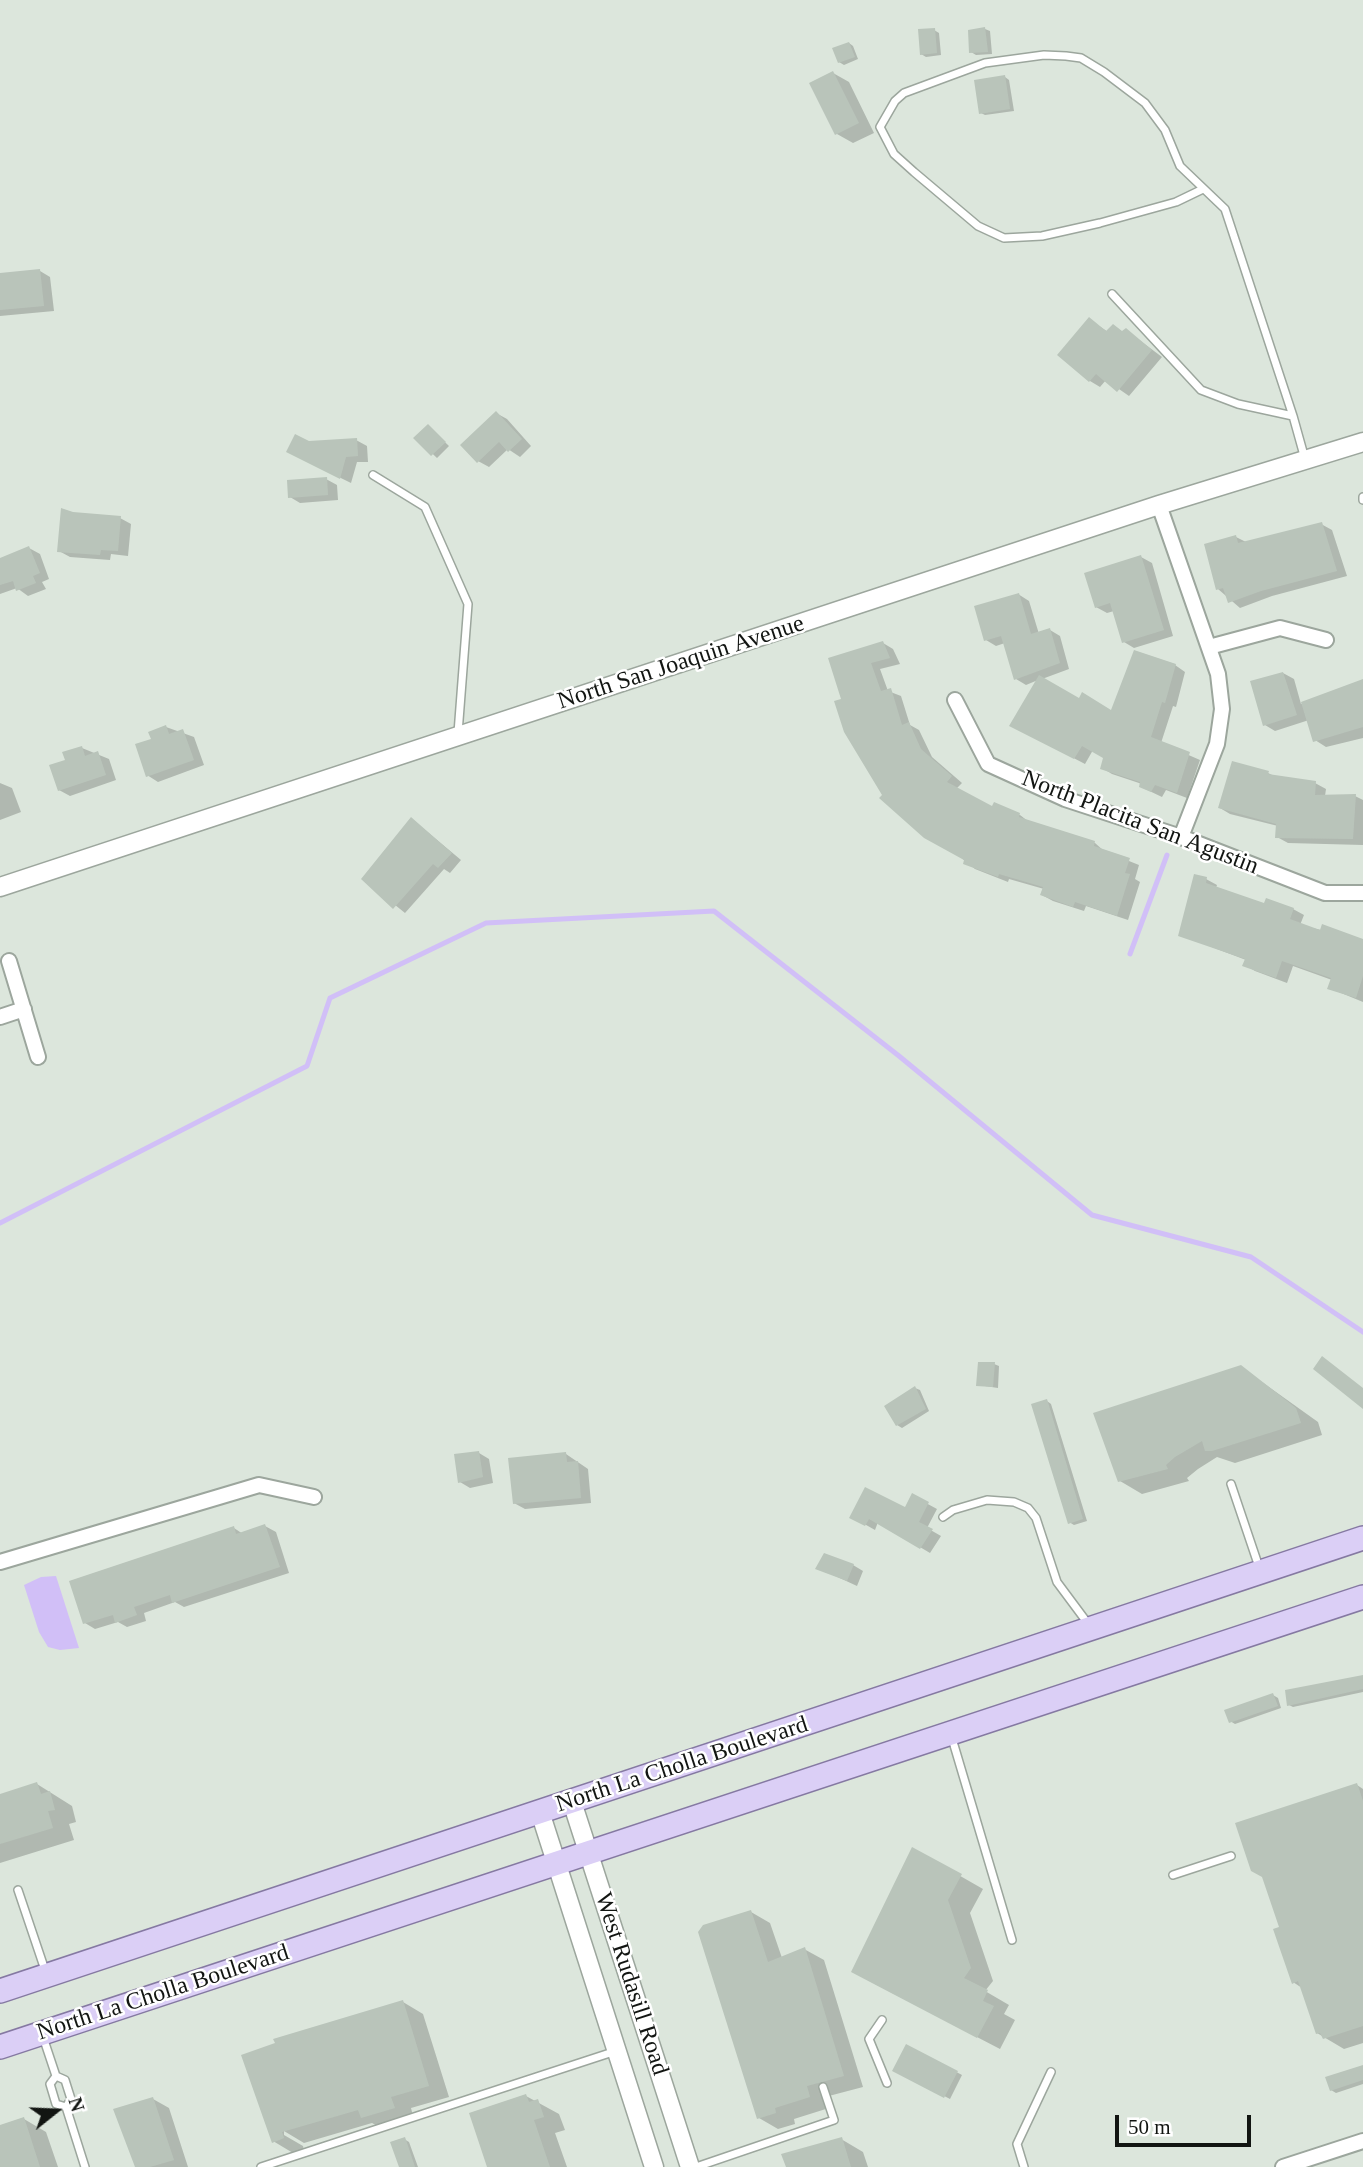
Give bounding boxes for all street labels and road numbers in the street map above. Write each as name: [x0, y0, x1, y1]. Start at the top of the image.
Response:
street label: North San Joaquin Avenue: [554, 610, 808, 716]
street label: North Placita San Agustin: [1018, 765, 1262, 881]
street label: North La Cholla Boulevard: [552, 1711, 812, 1819]
street label: West Rudasill Road: [588, 1889, 674, 2079]
street label: North La Cholla Boulevard: [33, 1939, 293, 2047]

